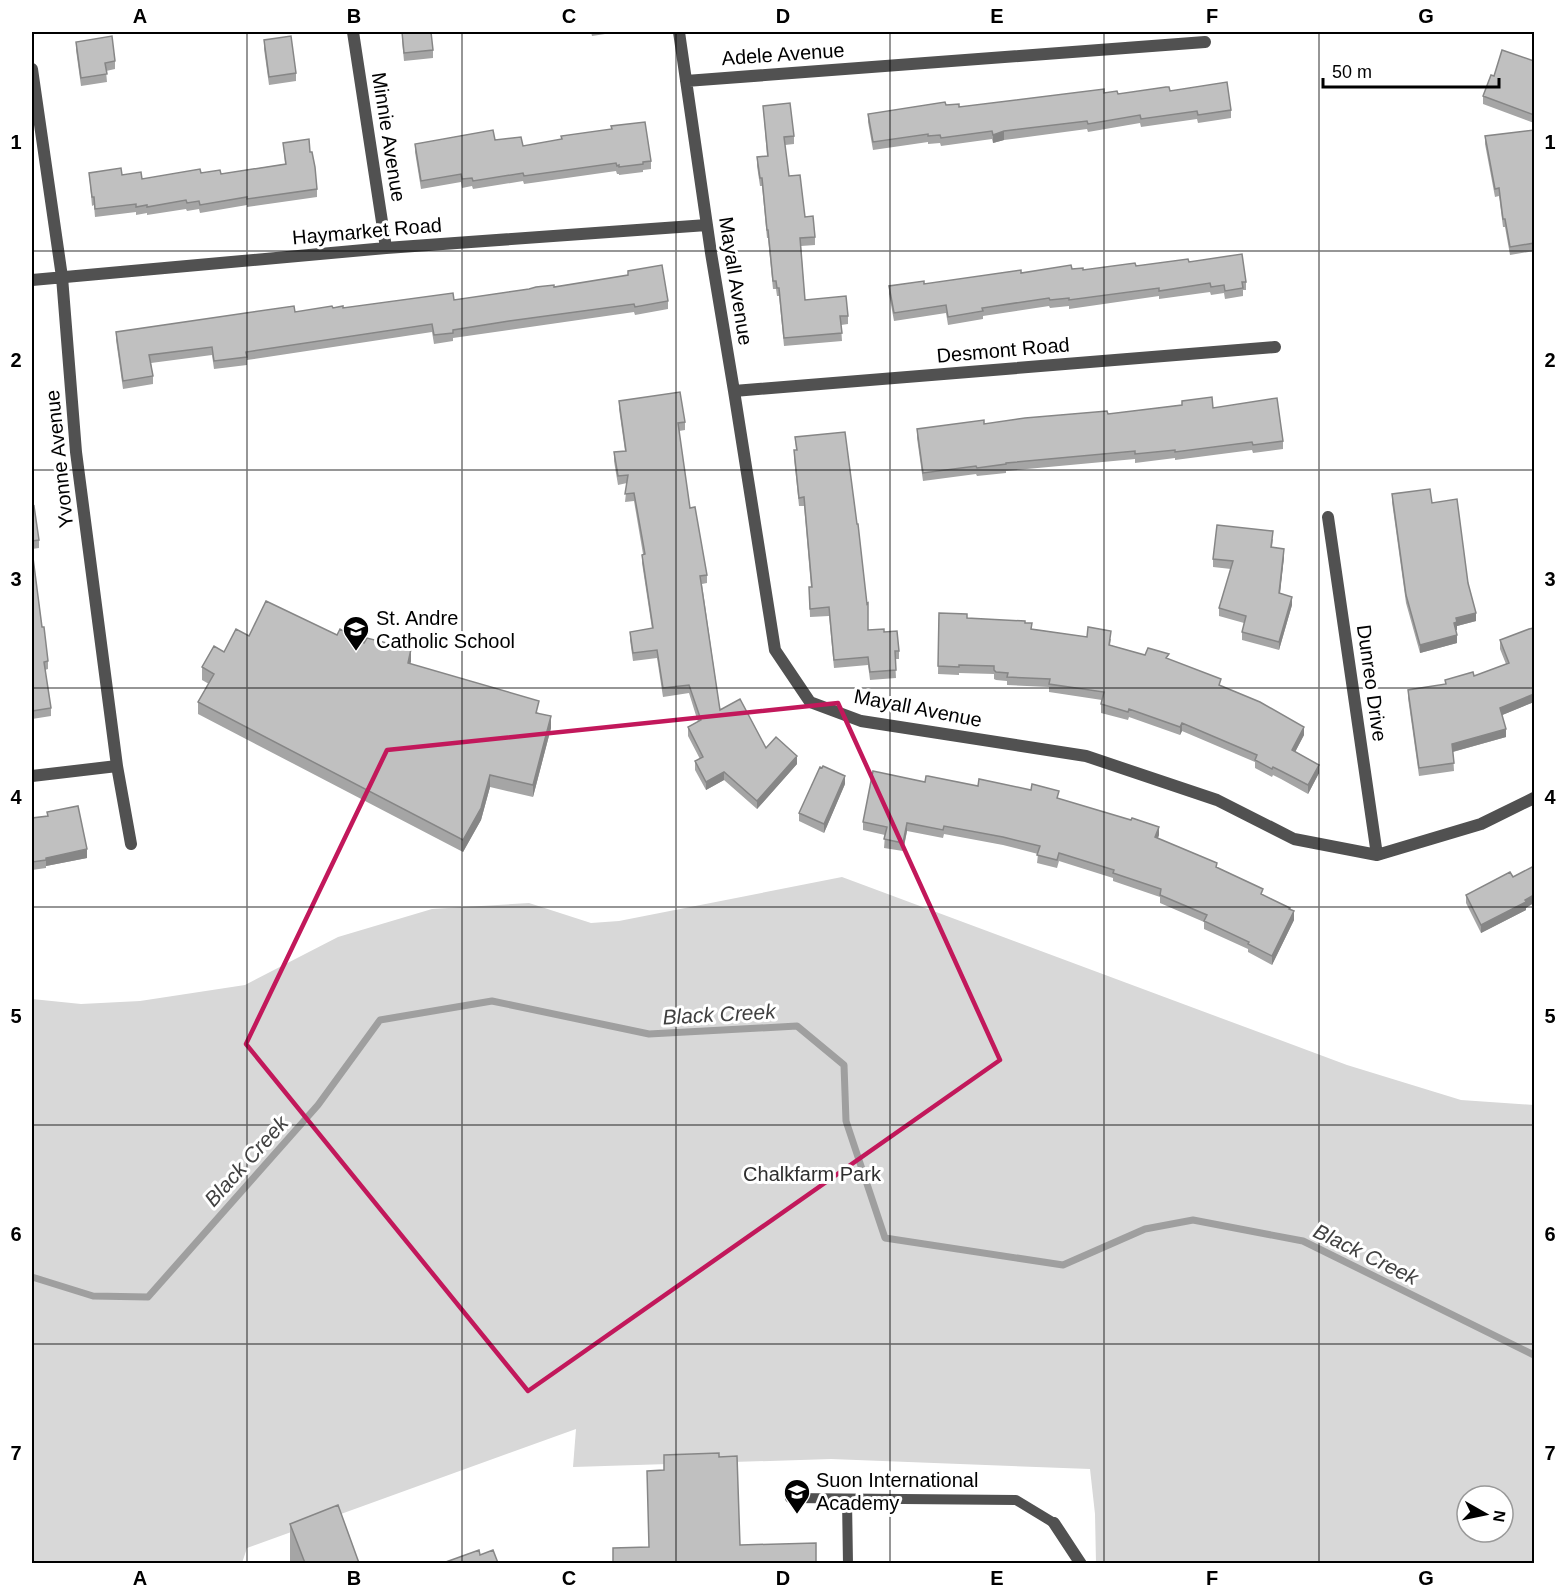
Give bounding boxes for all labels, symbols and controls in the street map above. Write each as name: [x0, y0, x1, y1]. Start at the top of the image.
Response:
text: A: [133, 5, 147, 27]
text: B: [347, 5, 361, 27]
text: C: [562, 5, 576, 27]
text: D: [776, 5, 790, 27]
text: E: [990, 5, 1004, 27]
text: F: [1206, 5, 1218, 27]
text: G: [1418, 5, 1434, 27]
street label: Adele Avenue: [721, 39, 845, 69]
scale bar: [1323, 51, 1498, 89]
text: 50 m: [1332, 62, 1372, 82]
street label: Minnie Avenue: [368, 71, 410, 203]
text: 1: [10, 131, 22, 153]
text: 1: [1544, 131, 1556, 153]
street label: Haymarket Road: [291, 214, 443, 248]
street label: Mayall Avenue: [715, 215, 757, 347]
street label: Desmont Road: [936, 333, 1070, 367]
text: 2: [10, 349, 22, 371]
text: 2: [1544, 349, 1556, 371]
street label: Yvonne Avenue: [41, 389, 77, 529]
text: 3: [10, 568, 22, 590]
text: 3: [1544, 568, 1556, 590]
place label: St. Andre Catholic School: [376, 607, 515, 652]
school or university icon: St. Andre Catholic School: [341, 614, 371, 652]
street label: Dunreo Drive: [1353, 623, 1391, 743]
street label: Mayall Avenue: [852, 685, 984, 731]
text: 4: [10, 786, 22, 808]
text: 4: [1544, 786, 1556, 808]
water label: Black Creek: [662, 999, 778, 1028]
text: 5: [10, 1005, 22, 1027]
text: 5: [1544, 1005, 1556, 1027]
water label: Black Creek: [200, 1110, 293, 1211]
park label: Chalkfarm Park: [743, 1163, 882, 1185]
water label: Black Creek: [1310, 1219, 1423, 1290]
text: 6: [10, 1223, 22, 1245]
text: 6: [1544, 1223, 1556, 1245]
text: 7: [10, 1442, 22, 1464]
text: 7: [1544, 1442, 1556, 1464]
place label: Suon International Academy: [816, 1469, 978, 1514]
school or university icon: Suon International Academy: [782, 1477, 812, 1515]
north arrow: [1455, 1484, 1515, 1544]
text: N: [1490, 1509, 1509, 1523]
text: A: [133, 1567, 147, 1589]
text: B: [347, 1567, 361, 1589]
text: C: [562, 1567, 576, 1589]
text: D: [776, 1567, 790, 1589]
text: E: [990, 1567, 1004, 1589]
text: F: [1206, 1567, 1218, 1589]
text: G: [1418, 1567, 1434, 1589]

